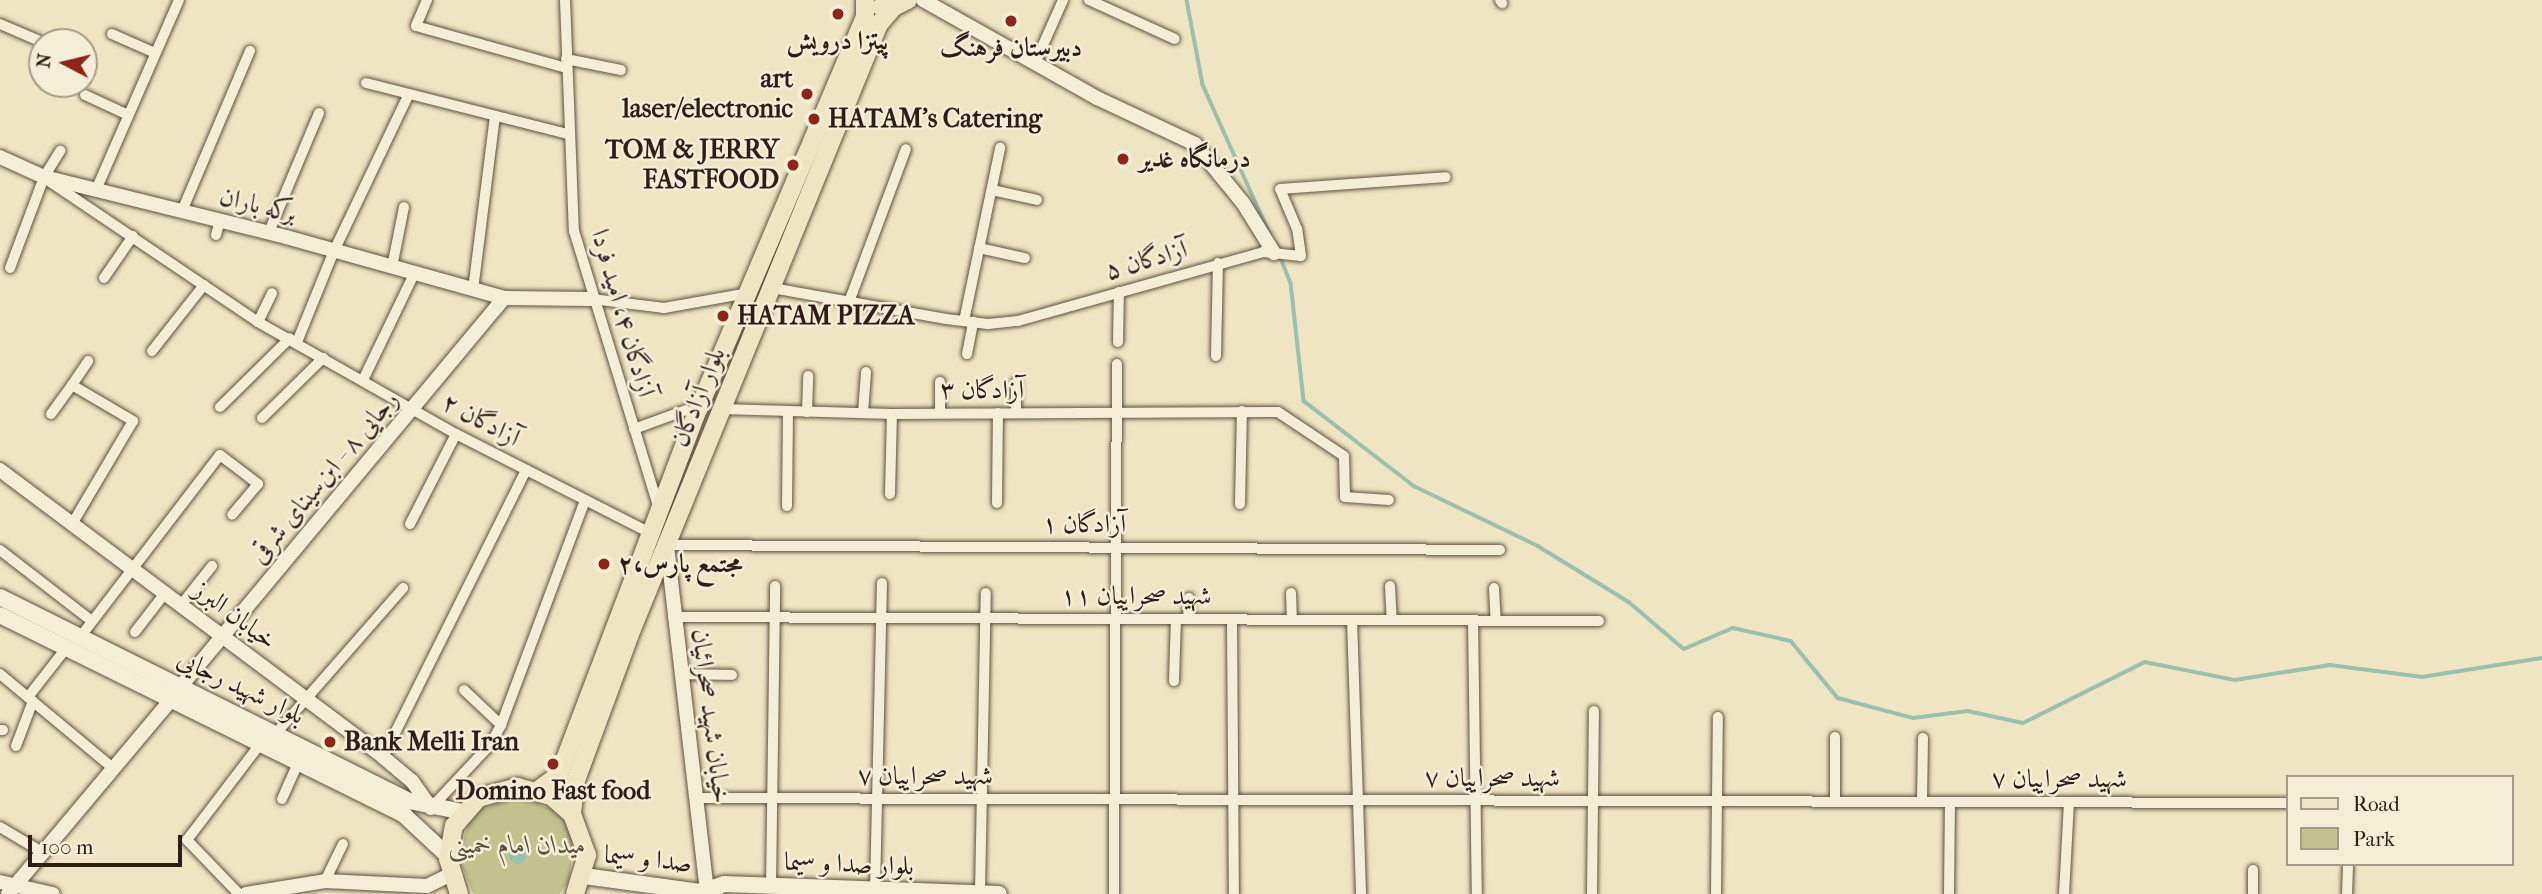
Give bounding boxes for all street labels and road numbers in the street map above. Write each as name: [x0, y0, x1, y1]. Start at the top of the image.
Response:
street label: برکه باران: [216, 180, 300, 230]
street label: آزادگان ۴، امید فردا: [584, 226, 662, 400]
street label: آزادگان ۵: [1101, 233, 1191, 287]
street label: بلوار آزادگان: [664, 343, 732, 451]
street label: آزادگان ۳: [940, 374, 1024, 406]
street label: رجایی ۸ - ابن‌سینای شرقی: [243, 384, 405, 570]
street label: آزادگان ۲: [437, 386, 525, 454]
street label: آزادگان ۱: [1042, 508, 1126, 540]
street label: خیابان البرز: [187, 574, 283, 656]
street label: شهید صحراییان ۱۱: [1061, 580, 1211, 612]
street label: خیابان شهید صحرائیان: [685, 627, 737, 805]
street label: بلوار شهید رجایی: [172, 643, 310, 731]
street label: شهید صحراییان ۷: [857, 760, 993, 792]
street label: شهید صحراییان ۷: [1424, 762, 1560, 794]
street label: شهید صحراییان ۷: [1991, 763, 2127, 795]
street label: صدا و سیما: [602, 839, 694, 879]
street label: بلوار صدا و سیما: [784, 846, 914, 882]

